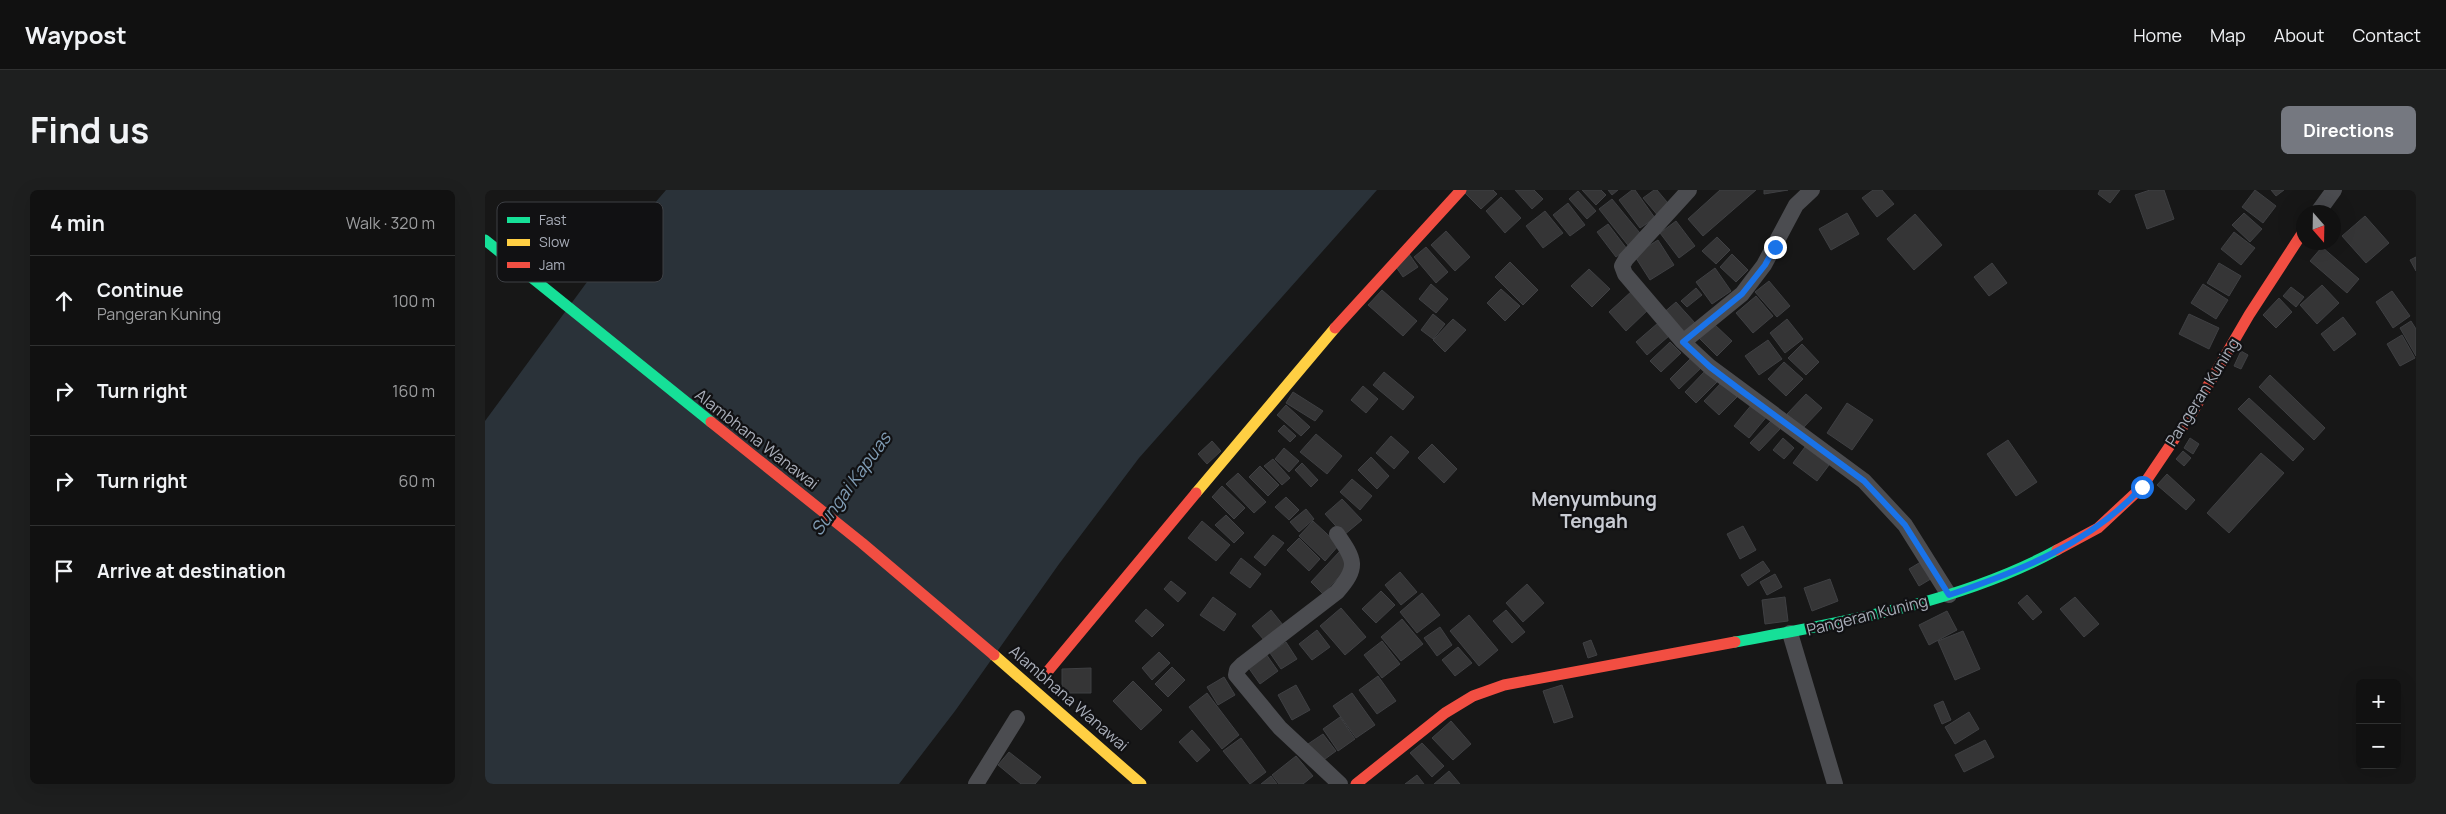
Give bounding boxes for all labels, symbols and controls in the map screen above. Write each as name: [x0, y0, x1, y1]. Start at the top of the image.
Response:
text: Waypost: [25, 18, 127, 51]
text: Home: [2133, 23, 2182, 47]
text: Map: [2210, 23, 2246, 47]
text: About: [2274, 23, 2324, 47]
text: Contact: [2352, 23, 2421, 47]
text: Find us: [30, 106, 149, 154]
button: Directions: [2281, 106, 2416, 154]
legend: [497, 202, 663, 282]
north arrow: [2296, 205, 2341, 250]
text: 4 min: [50, 209, 105, 237]
text: Fast: [539, 210, 567, 229]
text: Walk · 320 m: [346, 212, 435, 234]
text: Slow: [539, 232, 570, 251]
route end: [1764, 236, 1787, 259]
text: Jam: [539, 255, 565, 274]
text: Continue: [97, 277, 183, 303]
icon: ahead: [50, 287, 78, 315]
text: 100 m: [392, 290, 435, 312]
text: Pangeran Kuning: [97, 303, 221, 325]
street label: Pangeran Kuning: [2160, 334, 2244, 450]
icon: right: [50, 377, 78, 405]
text: Turn right: [97, 378, 187, 404]
text: 160 m: [392, 380, 435, 402]
street label: Alambhana Wanawai: [691, 384, 823, 494]
water label: Sungai Kapuas: [805, 426, 897, 540]
icon: right: [50, 467, 78, 495]
text: Turn right: [97, 468, 187, 494]
text: 60 m: [399, 470, 435, 492]
route start: [2131, 476, 2154, 499]
district label: Menyumbung Tengah: [1531, 486, 1657, 534]
icon: arrive: [50, 557, 78, 585]
text: Arrive at destination: [97, 558, 286, 584]
street label: Pangeran Kuning: [1804, 589, 1930, 641]
street label: Alambhana Wanawai: [1005, 640, 1133, 756]
map controls: [2356, 679, 2401, 769]
button: +: [2356, 679, 2401, 724]
button: −: [2356, 724, 2401, 769]

